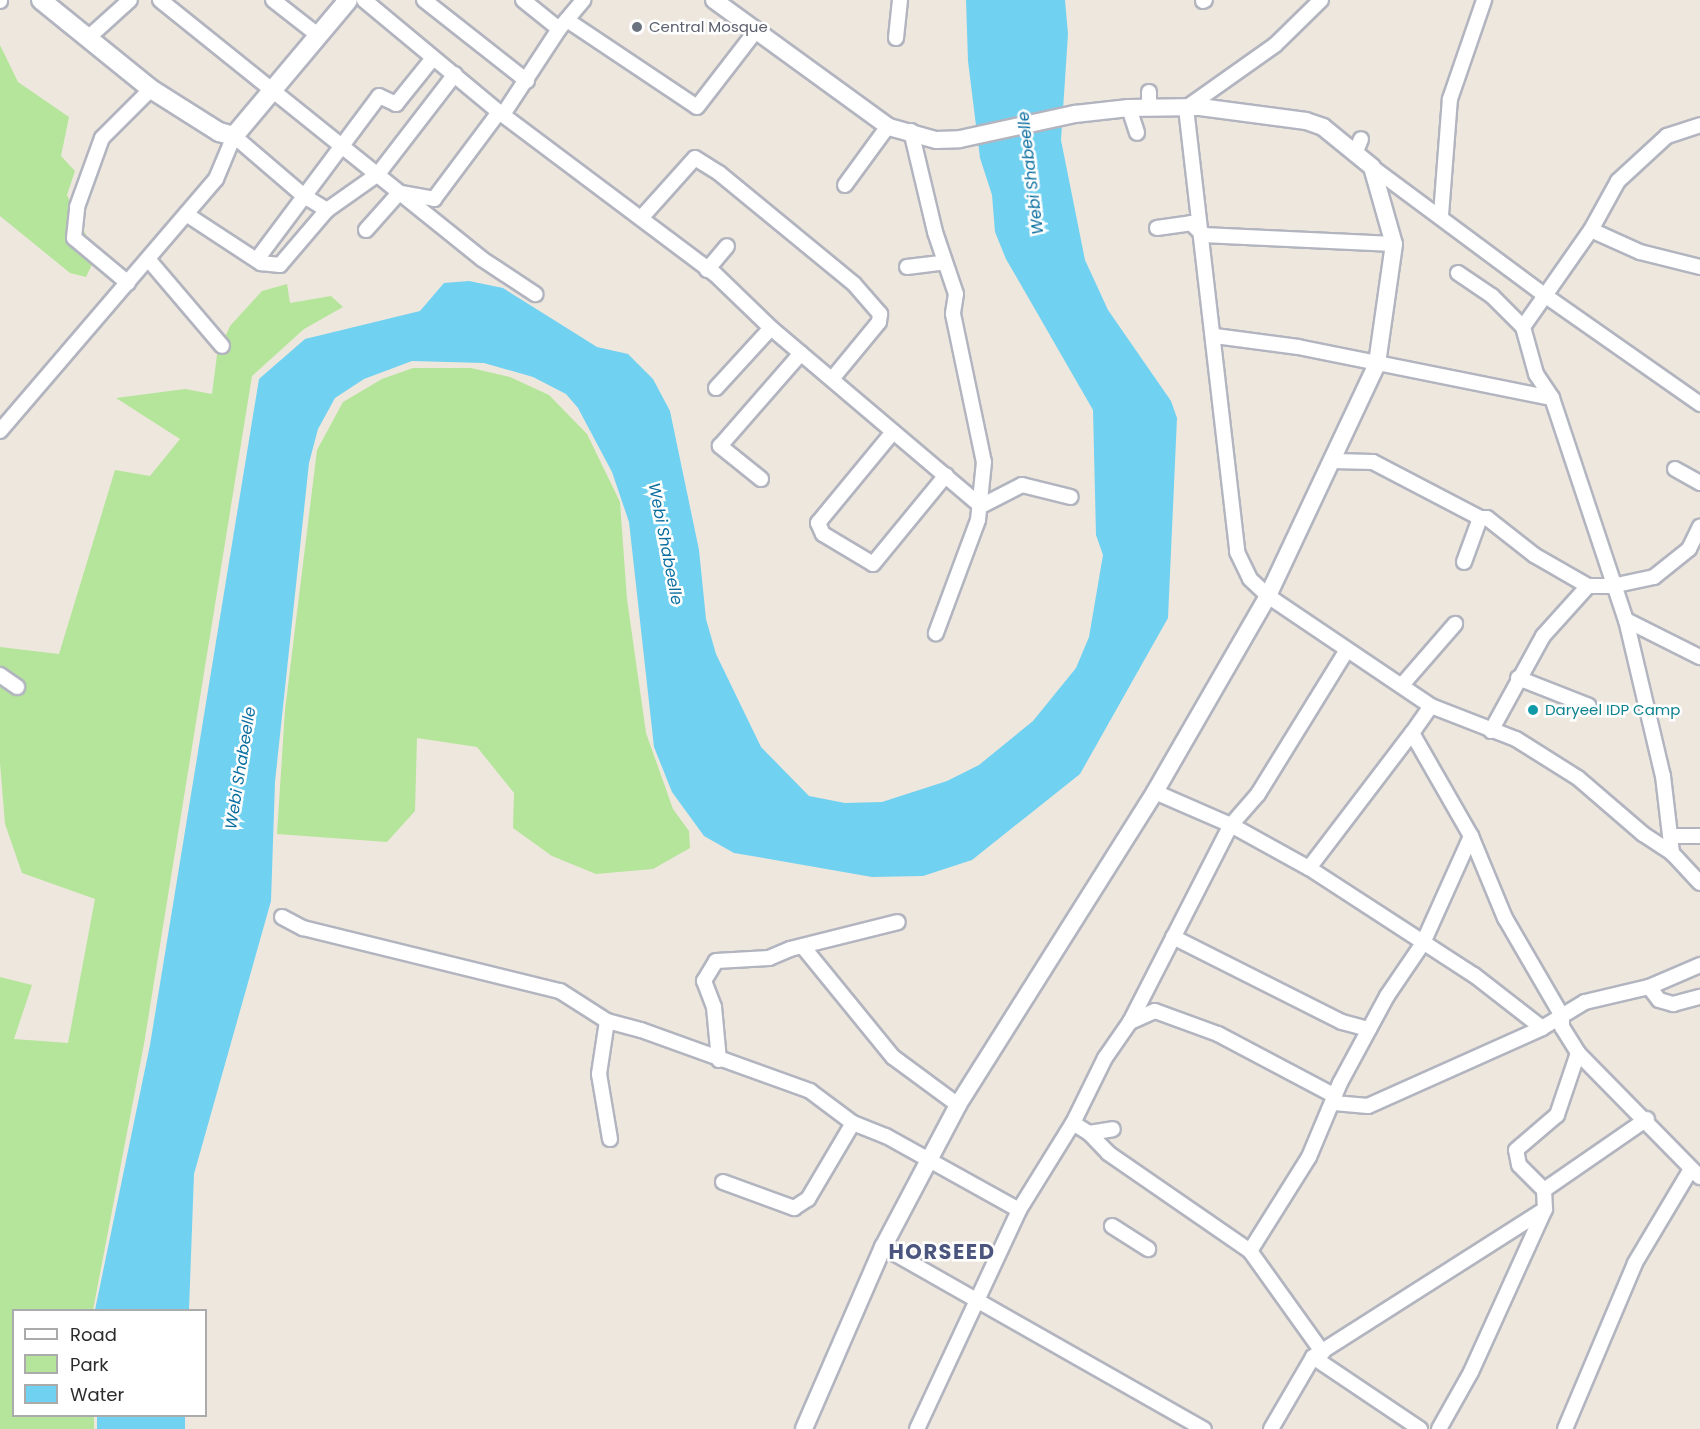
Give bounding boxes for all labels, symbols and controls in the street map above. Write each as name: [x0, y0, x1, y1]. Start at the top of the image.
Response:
place label: Central Mosque: [649, 18, 768, 36]
marker: Central Mosque: [630, 20, 644, 34]
water label: Webi Shabeelle: [1014, 110, 1048, 236]
water label: Webi Shabeelle: [644, 481, 686, 607]
place label: Daryeel IDP Camp: [1545, 701, 1680, 719]
marker: Daryeel IDP Camp: [1526, 703, 1540, 717]
water label: Webi Shabeelle: [222, 705, 260, 831]
district label: HORSEED: [889, 1239, 995, 1265]
legend: [12, 1309, 207, 1417]
text: Road: [70, 1322, 117, 1347]
text: Park: [70, 1352, 109, 1377]
text: Water: [70, 1382, 124, 1407]

